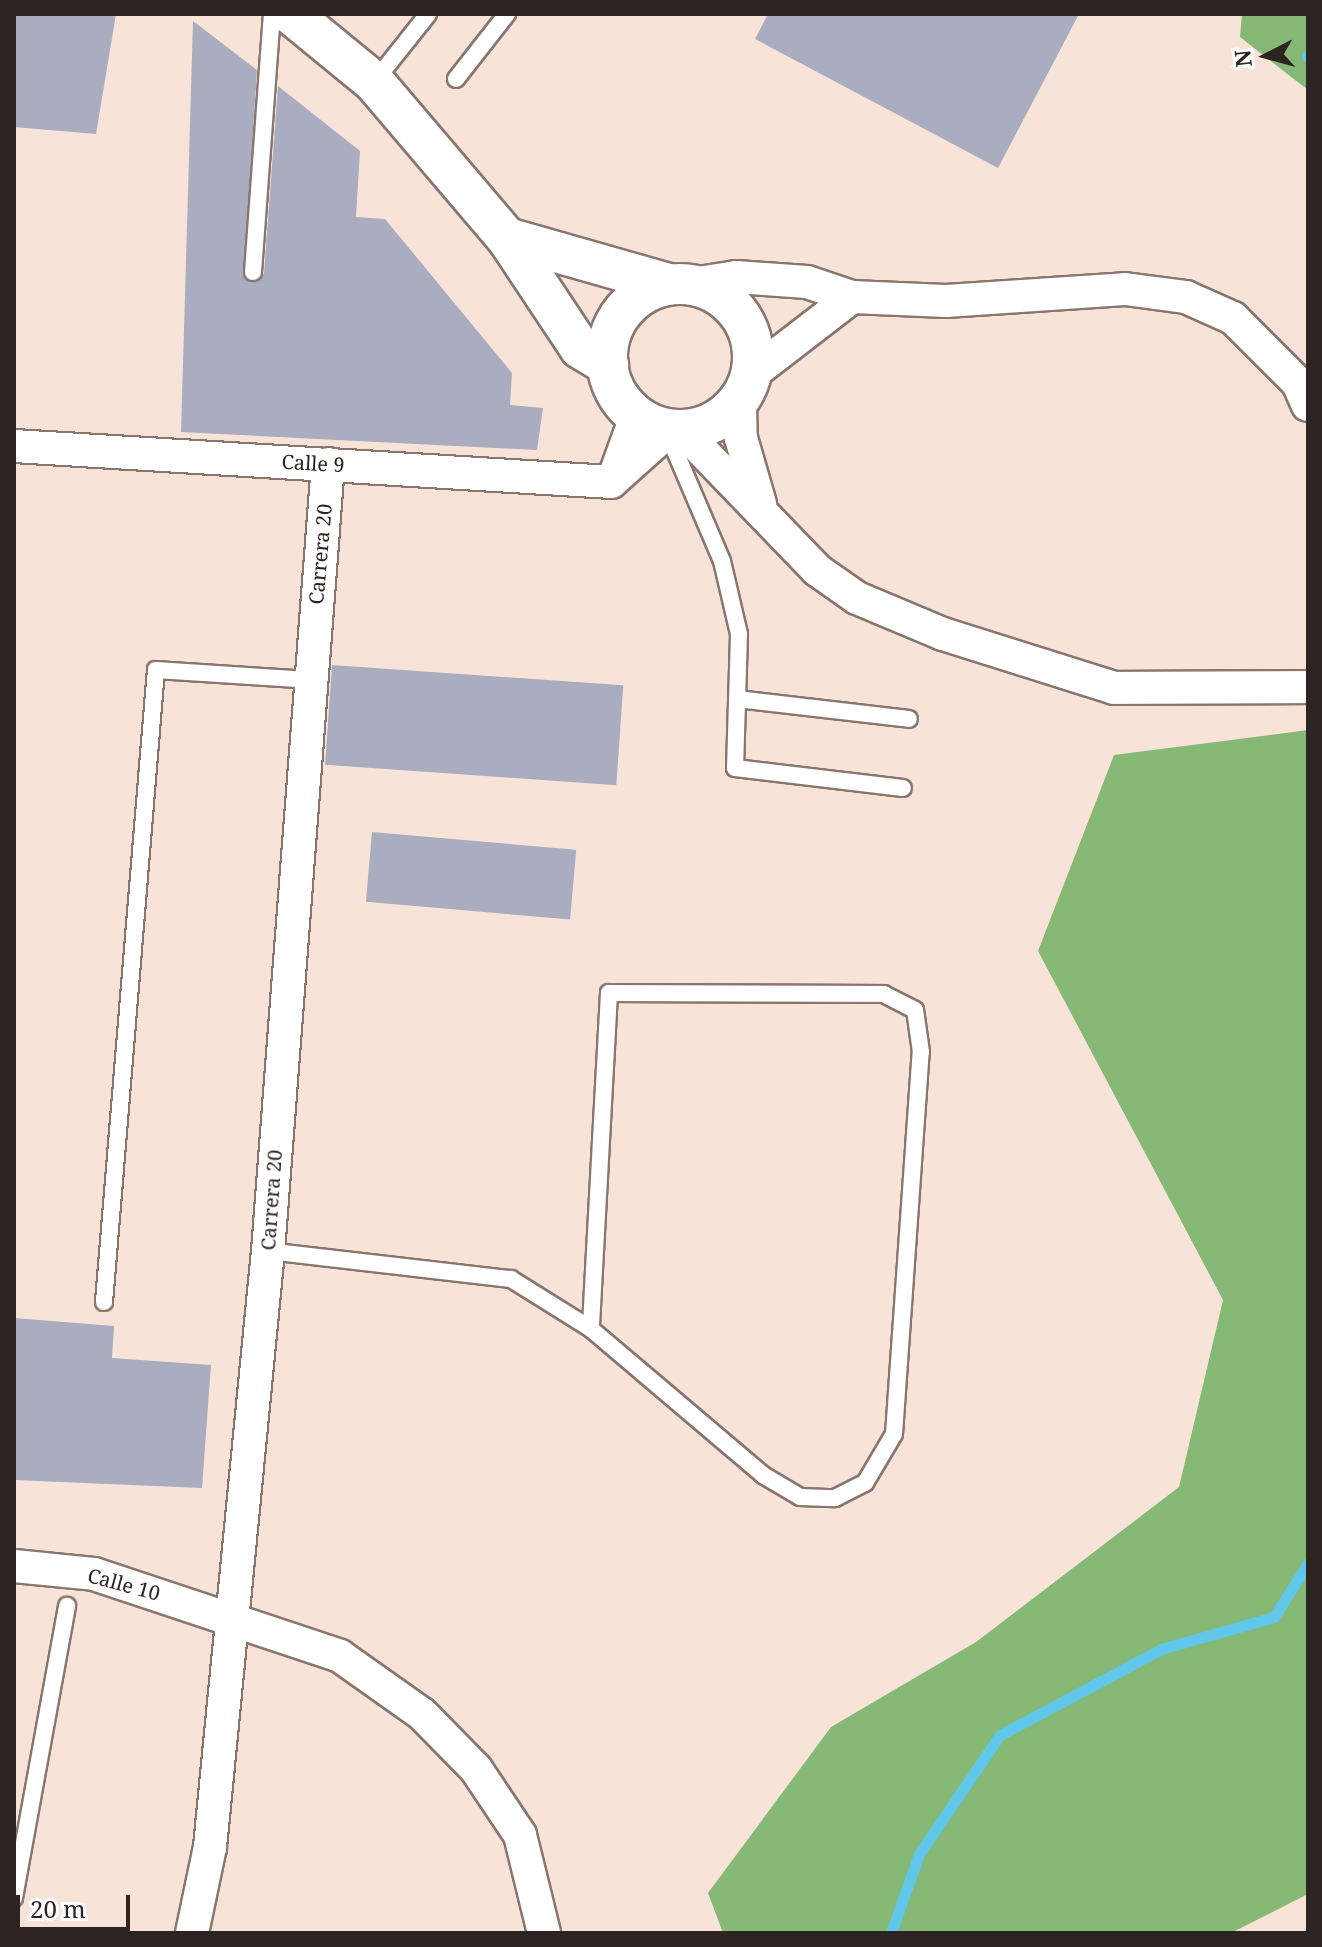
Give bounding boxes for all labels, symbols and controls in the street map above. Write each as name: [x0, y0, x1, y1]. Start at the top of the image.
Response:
north arrow: [1226, 16, 1306, 96]
text: N: [1226, 48, 1258, 69]
street label: Calle 9: [281, 449, 345, 477]
street label: Carrera 20: [304, 503, 336, 605]
street label: Carrera 20: [256, 1149, 286, 1251]
street label: Calle 10: [85, 1563, 163, 1605]
scale bar: [20, 1879, 134, 1929]
text: 20 m: [30, 1892, 86, 1925]

